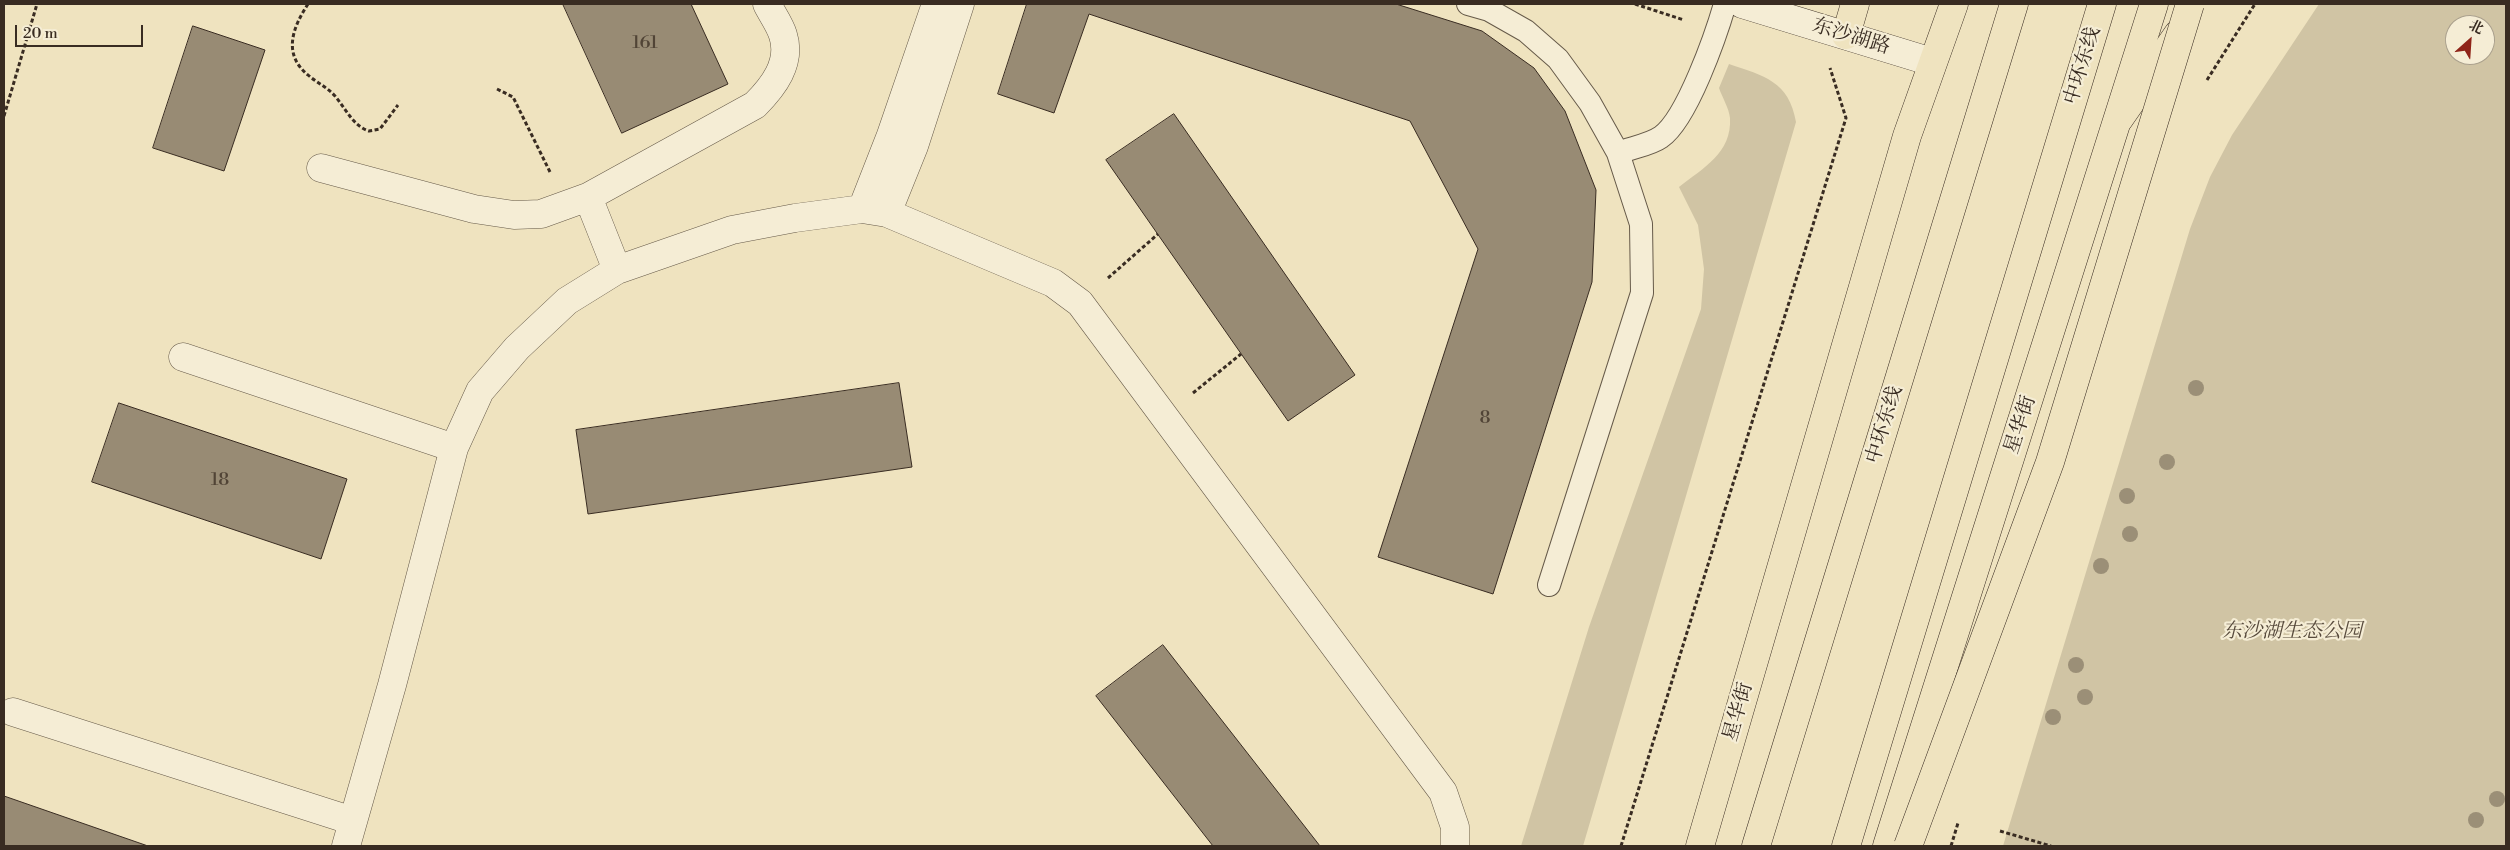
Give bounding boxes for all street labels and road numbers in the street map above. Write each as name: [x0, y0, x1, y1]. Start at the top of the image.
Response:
street label: 东沙湖路: [1809, 14, 1893, 60]
street label: 中环东线: [2060, 24, 2106, 108]
street label: 中环东线: [1862, 383, 1908, 467]
street label: 星华街: [2000, 393, 2042, 457]
street label: 星华街: [1719, 680, 1759, 744]

